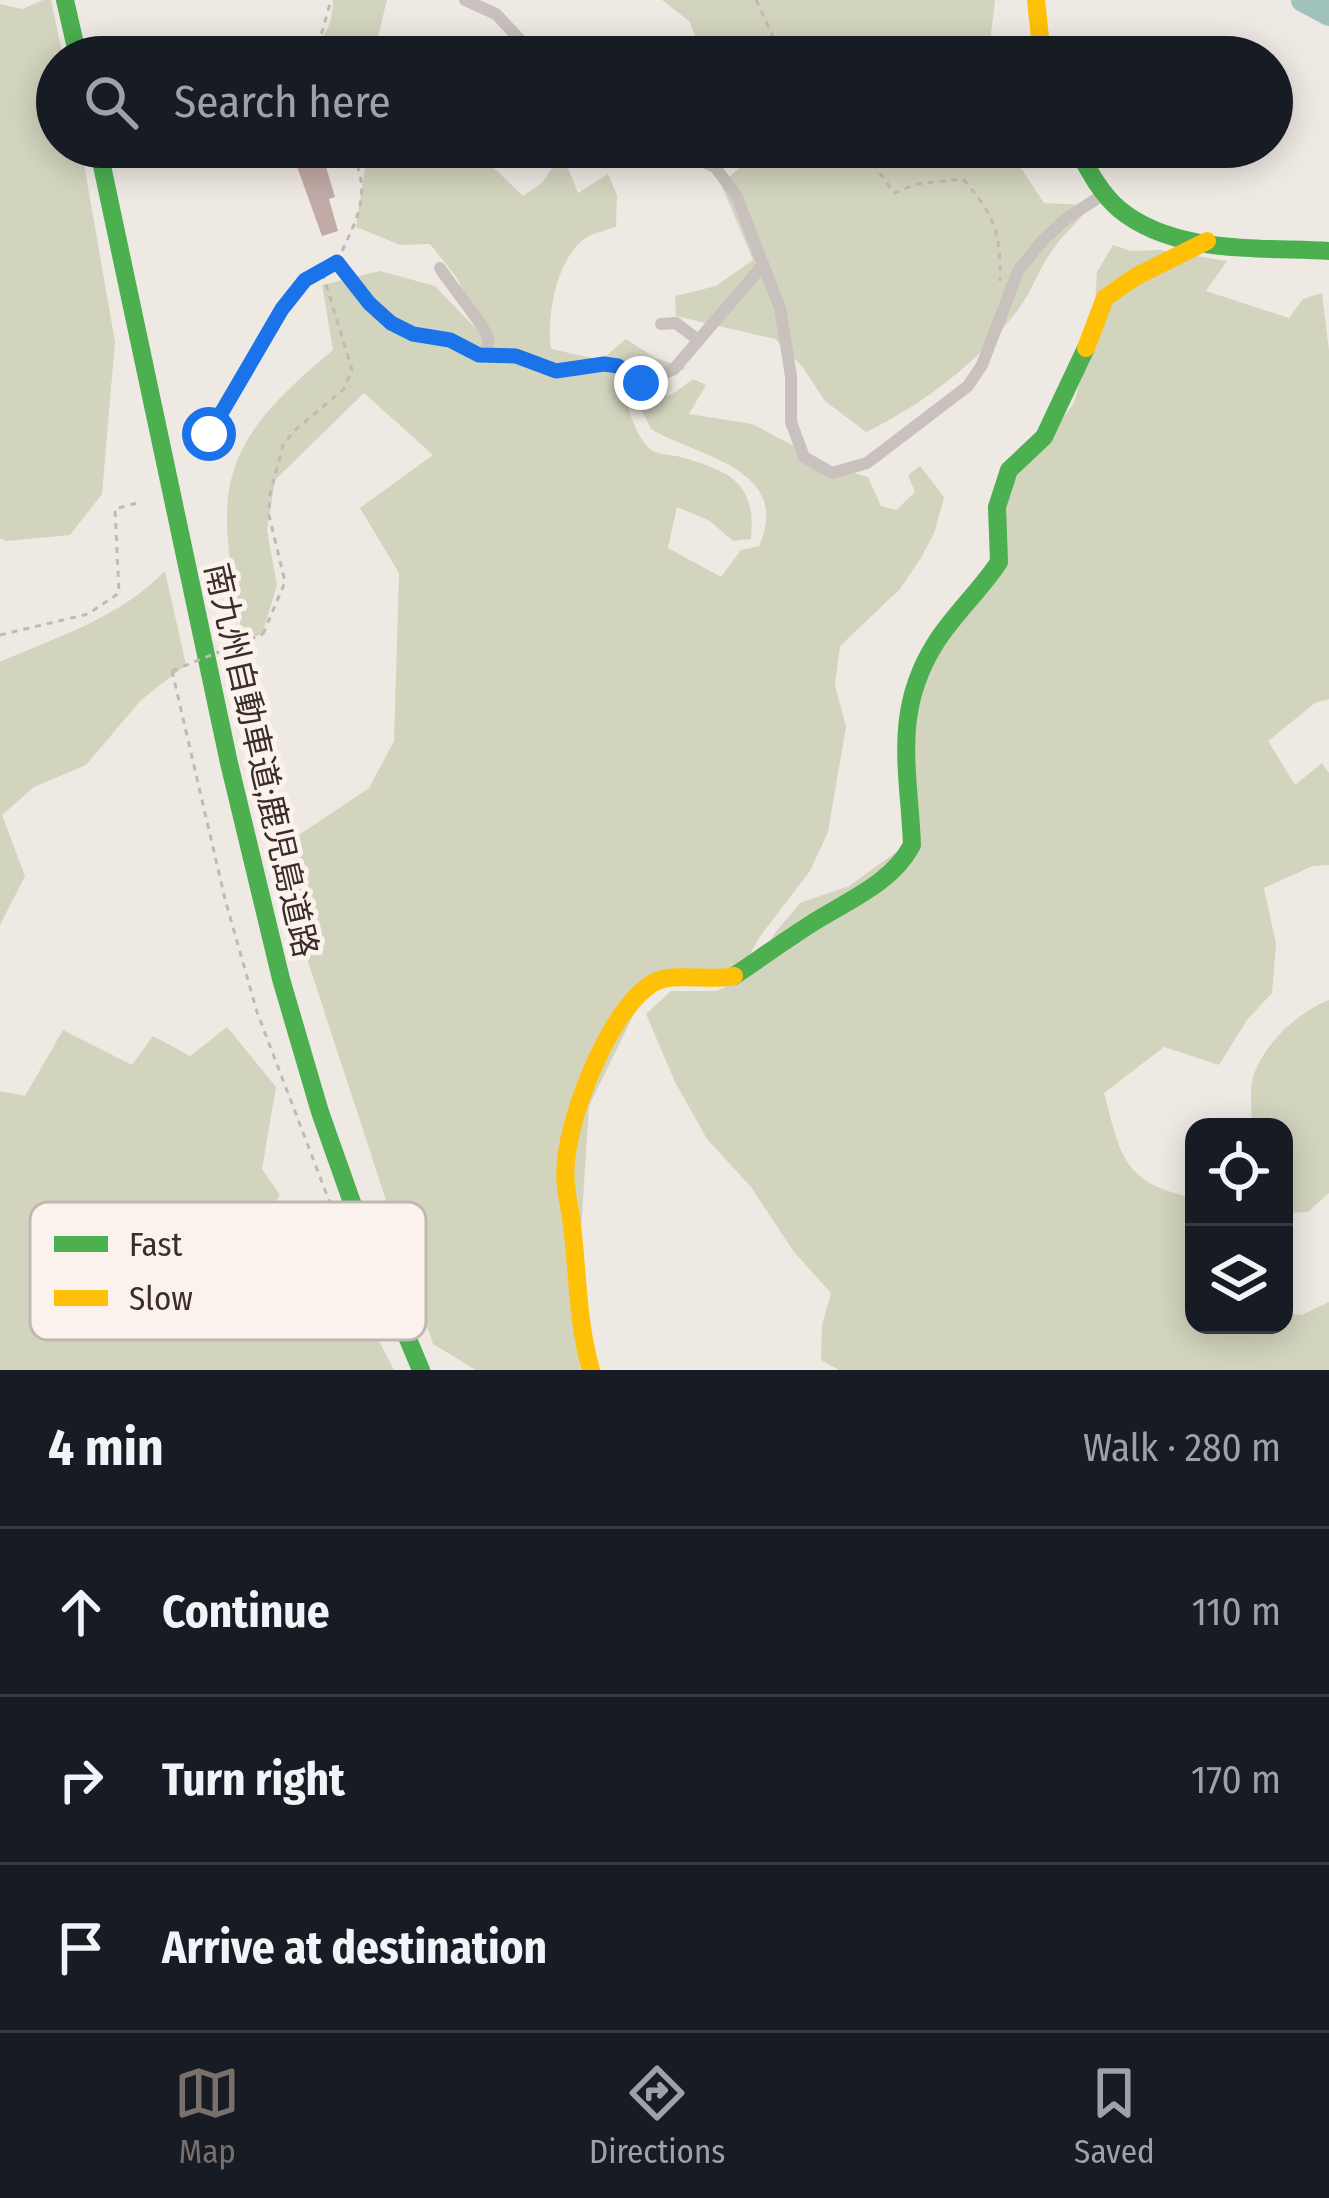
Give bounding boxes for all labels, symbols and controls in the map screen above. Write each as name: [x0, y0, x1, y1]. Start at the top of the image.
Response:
search box: [36, 36, 1293, 168]
icon: search: [78, 69, 144, 135]
text: Search here: [174, 75, 391, 129]
route end: [614, 356, 668, 410]
route start: [182, 407, 236, 461]
street label: 南九州自動車道;鹿児島道路: [196, 559, 326, 961]
map controls: [1185, 1118, 1293, 1334]
button: locate: [1185, 1118, 1293, 1226]
legend: [30, 1202, 426, 1340]
text: Fast: [129, 1225, 183, 1265]
button: layers: [1185, 1226, 1293, 1334]
text: Slow: [129, 1279, 193, 1319]
text: 4 min: [48, 1417, 164, 1479]
text: Walk · 280 m: [1083, 1425, 1281, 1471]
icon: ahead: [48, 1579, 114, 1645]
text: Continue: [162, 1585, 330, 1639]
text: 110 m: [1192, 1589, 1281, 1635]
icon: right: [48, 1747, 114, 1813]
text: Turn right: [162, 1753, 345, 1807]
text: 170 m: [1191, 1757, 1281, 1803]
icon: arrive: [48, 1915, 114, 1981]
text: Arrive at destination: [162, 1921, 547, 1975]
tab: Map: [174, 2060, 240, 2172]
tab: Directions: [589, 2060, 725, 2172]
tab: Saved: [1074, 2060, 1155, 2172]

